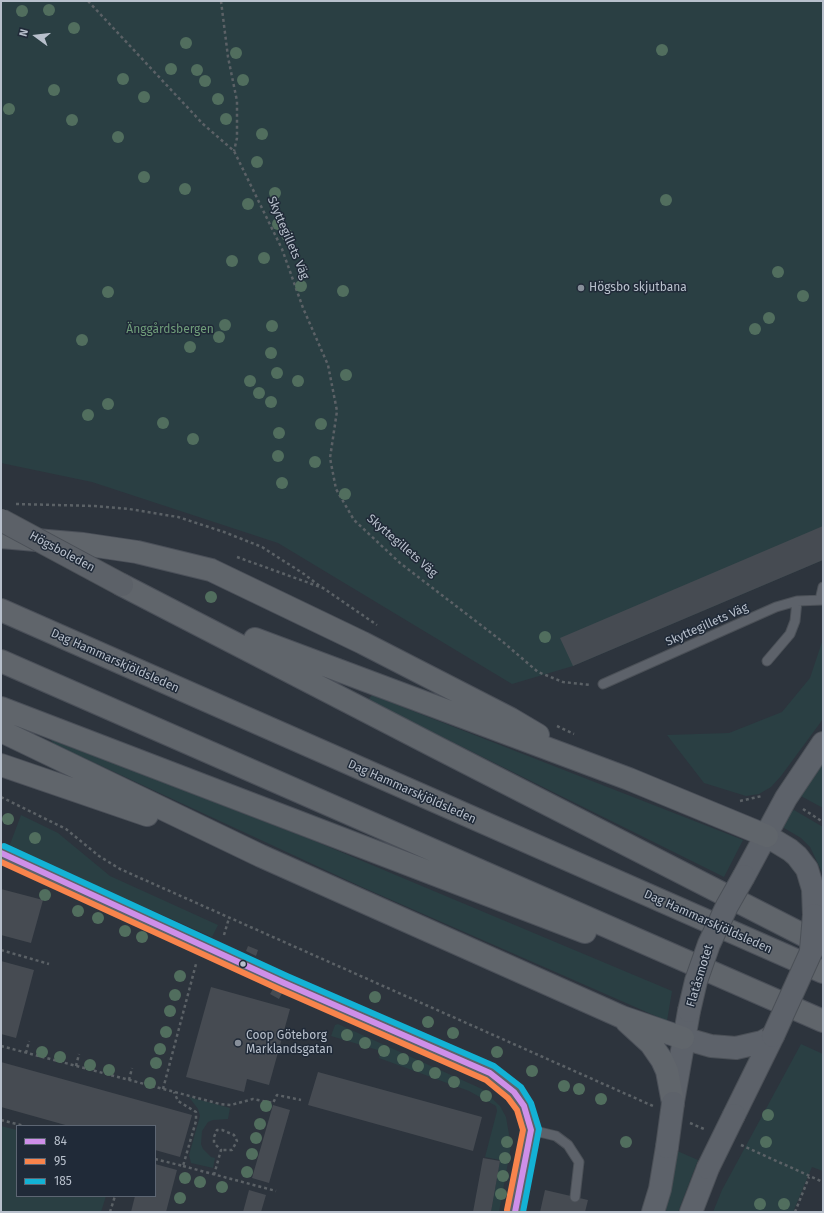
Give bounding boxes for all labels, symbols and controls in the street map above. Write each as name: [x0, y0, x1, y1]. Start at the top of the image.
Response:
north arrow: [16, 16, 56, 56]
text: N: [17, 28, 31, 38]
street label: Skyttegillets Väg: [264, 194, 312, 282]
place label: Högsbo skjutbana: [589, 281, 687, 295]
marker: Högsbo skjutbana: [576, 283, 586, 293]
park label: Änggårdsbergen: [126, 323, 214, 337]
street label: Skyttegillets Väg: [364, 511, 440, 581]
street label: Högsboleden: [27, 529, 97, 575]
street label: Skyttegillets Väg: [664, 600, 750, 650]
street label: Dag Hammarskjöldsleden: [49, 626, 181, 696]
street label: Dag Hammarskjöldsleden: [346, 757, 478, 827]
street label: Dag Hammarskjöldsleden: [642, 887, 774, 957]
street label: Flatåsmotet: [684, 943, 716, 1009]
unlabelled marker: [238, 959, 248, 969]
place label: Coop Göteborg Marklandsgatan: [246, 1029, 333, 1057]
marker: Coop Göteborg Marklandsgatan: [233, 1038, 243, 1048]
legend: [16, 1125, 156, 1197]
text: 84: [54, 1134, 67, 1148]
text: 95: [54, 1154, 66, 1168]
text: 185: [54, 1174, 72, 1188]

